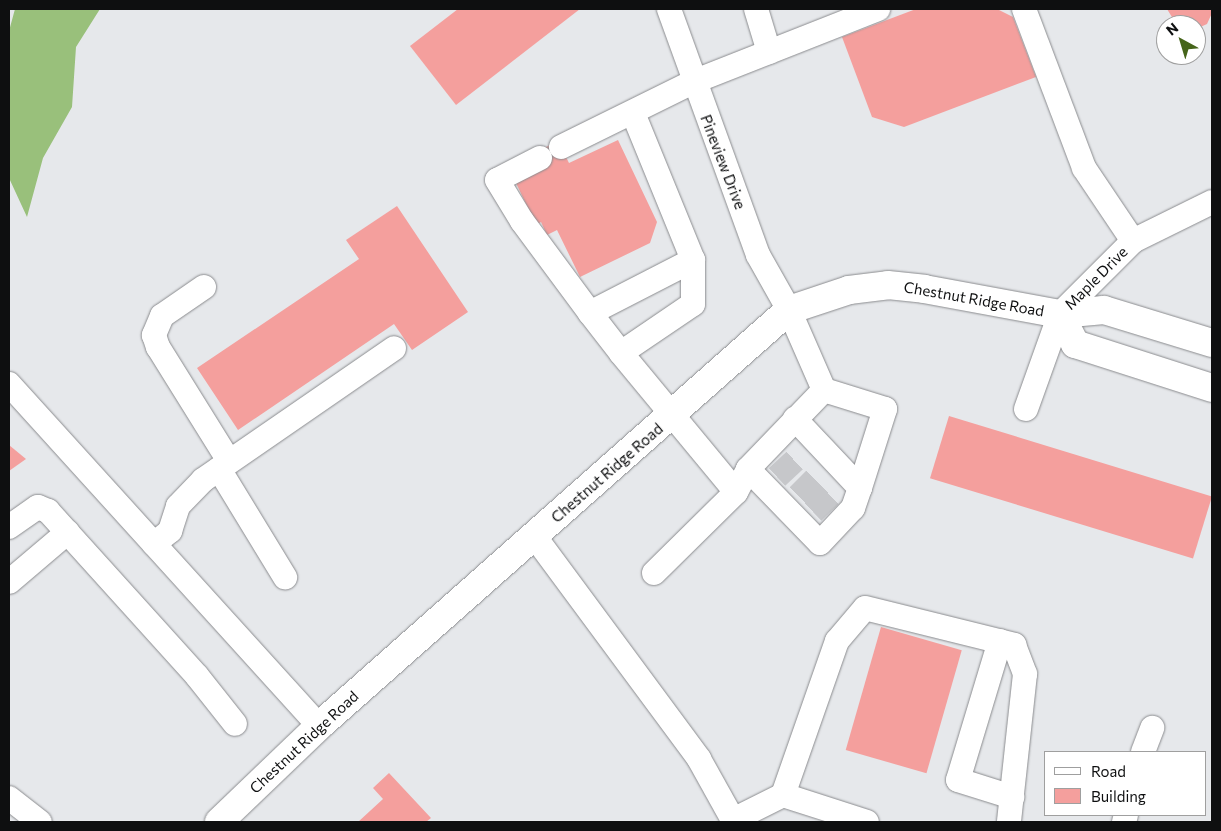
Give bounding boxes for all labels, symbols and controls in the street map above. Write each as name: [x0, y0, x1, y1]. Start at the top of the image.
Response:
north arrow: [1156, 15, 1206, 65]
text: N: [1162, 19, 1181, 39]
street label: Pineview Drive: [697, 112, 749, 212]
street label: Maple Drive: [1061, 243, 1131, 313]
street label: Chestnut Ridge Road: [902, 278, 1046, 320]
street label: Chestnut Ridge Road: [547, 420, 667, 526]
street label: Chestnut Ridge Road: [246, 687, 362, 797]
legend: [1044, 751, 1206, 816]
text: Road: [1091, 762, 1126, 780]
text: Building: [1091, 787, 1146, 805]

